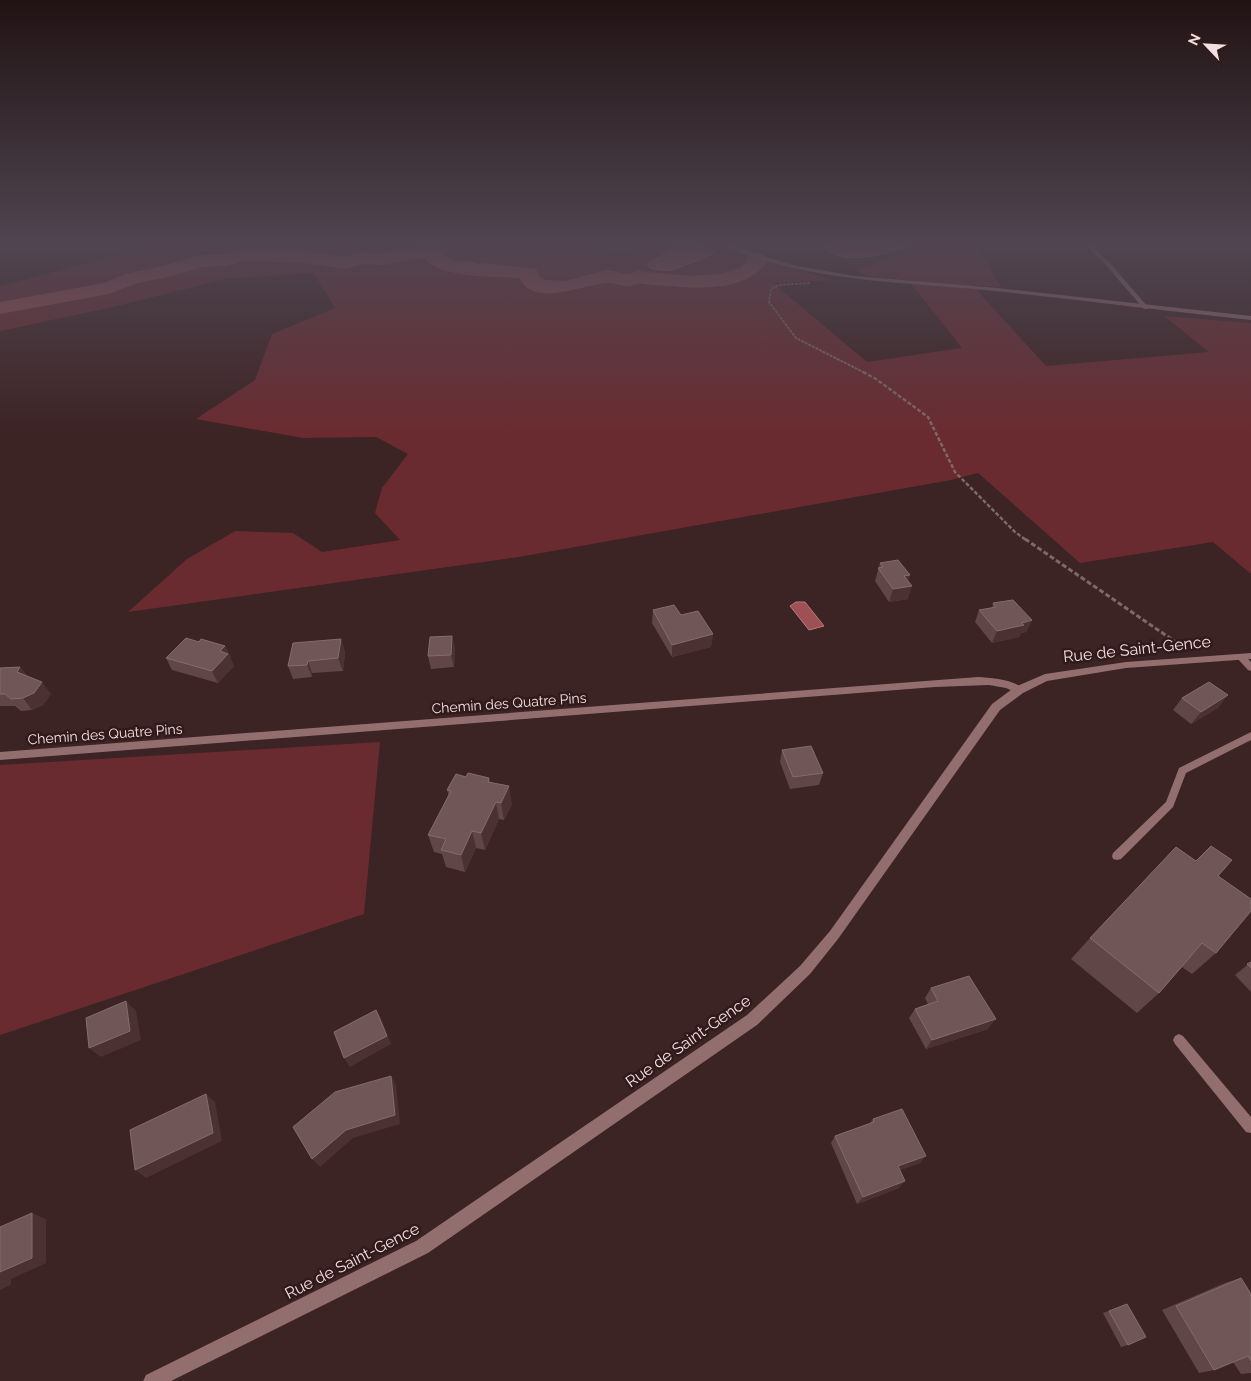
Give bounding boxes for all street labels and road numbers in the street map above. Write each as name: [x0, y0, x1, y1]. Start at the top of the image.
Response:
street label: Rue de Saint-Gence: [1062, 632, 1212, 666]
street label: Chemin des Quatre Pins: [431, 690, 587, 716]
street label: Chemin des Quatre Pins: [27, 721, 183, 747]
street label: Rue de Saint-Gence: [622, 991, 754, 1091]
street label: Rue de Saint-Gence: [282, 1219, 422, 1303]

